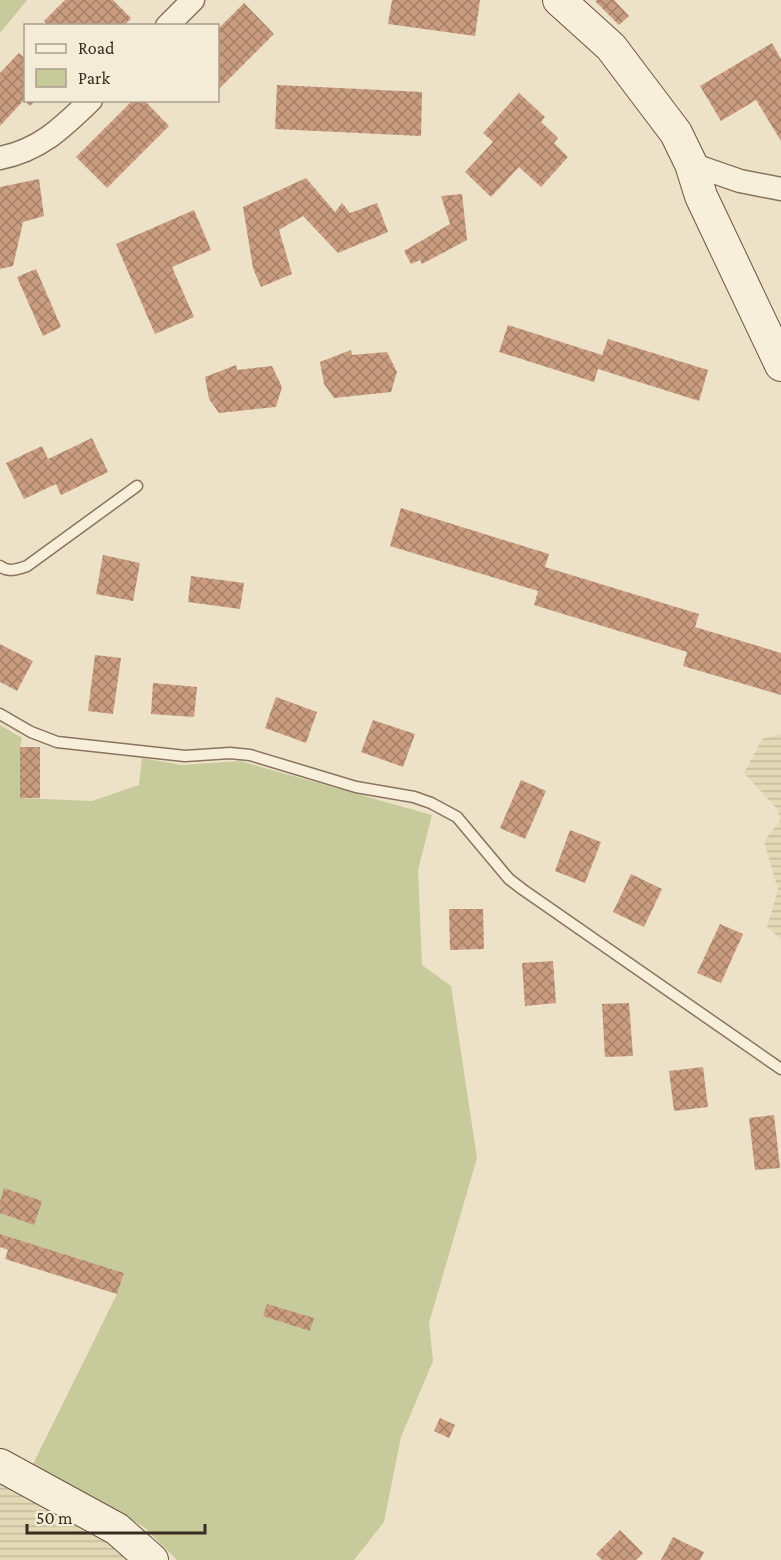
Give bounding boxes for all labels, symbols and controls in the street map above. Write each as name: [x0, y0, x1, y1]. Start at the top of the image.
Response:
legend: [24, 24, 219, 102]
text: Road: [78, 38, 115, 58]
text: Park: [78, 68, 110, 88]
scale bar: [27, 1497, 206, 1535]
text: 50 m: [36, 1508, 73, 1528]

